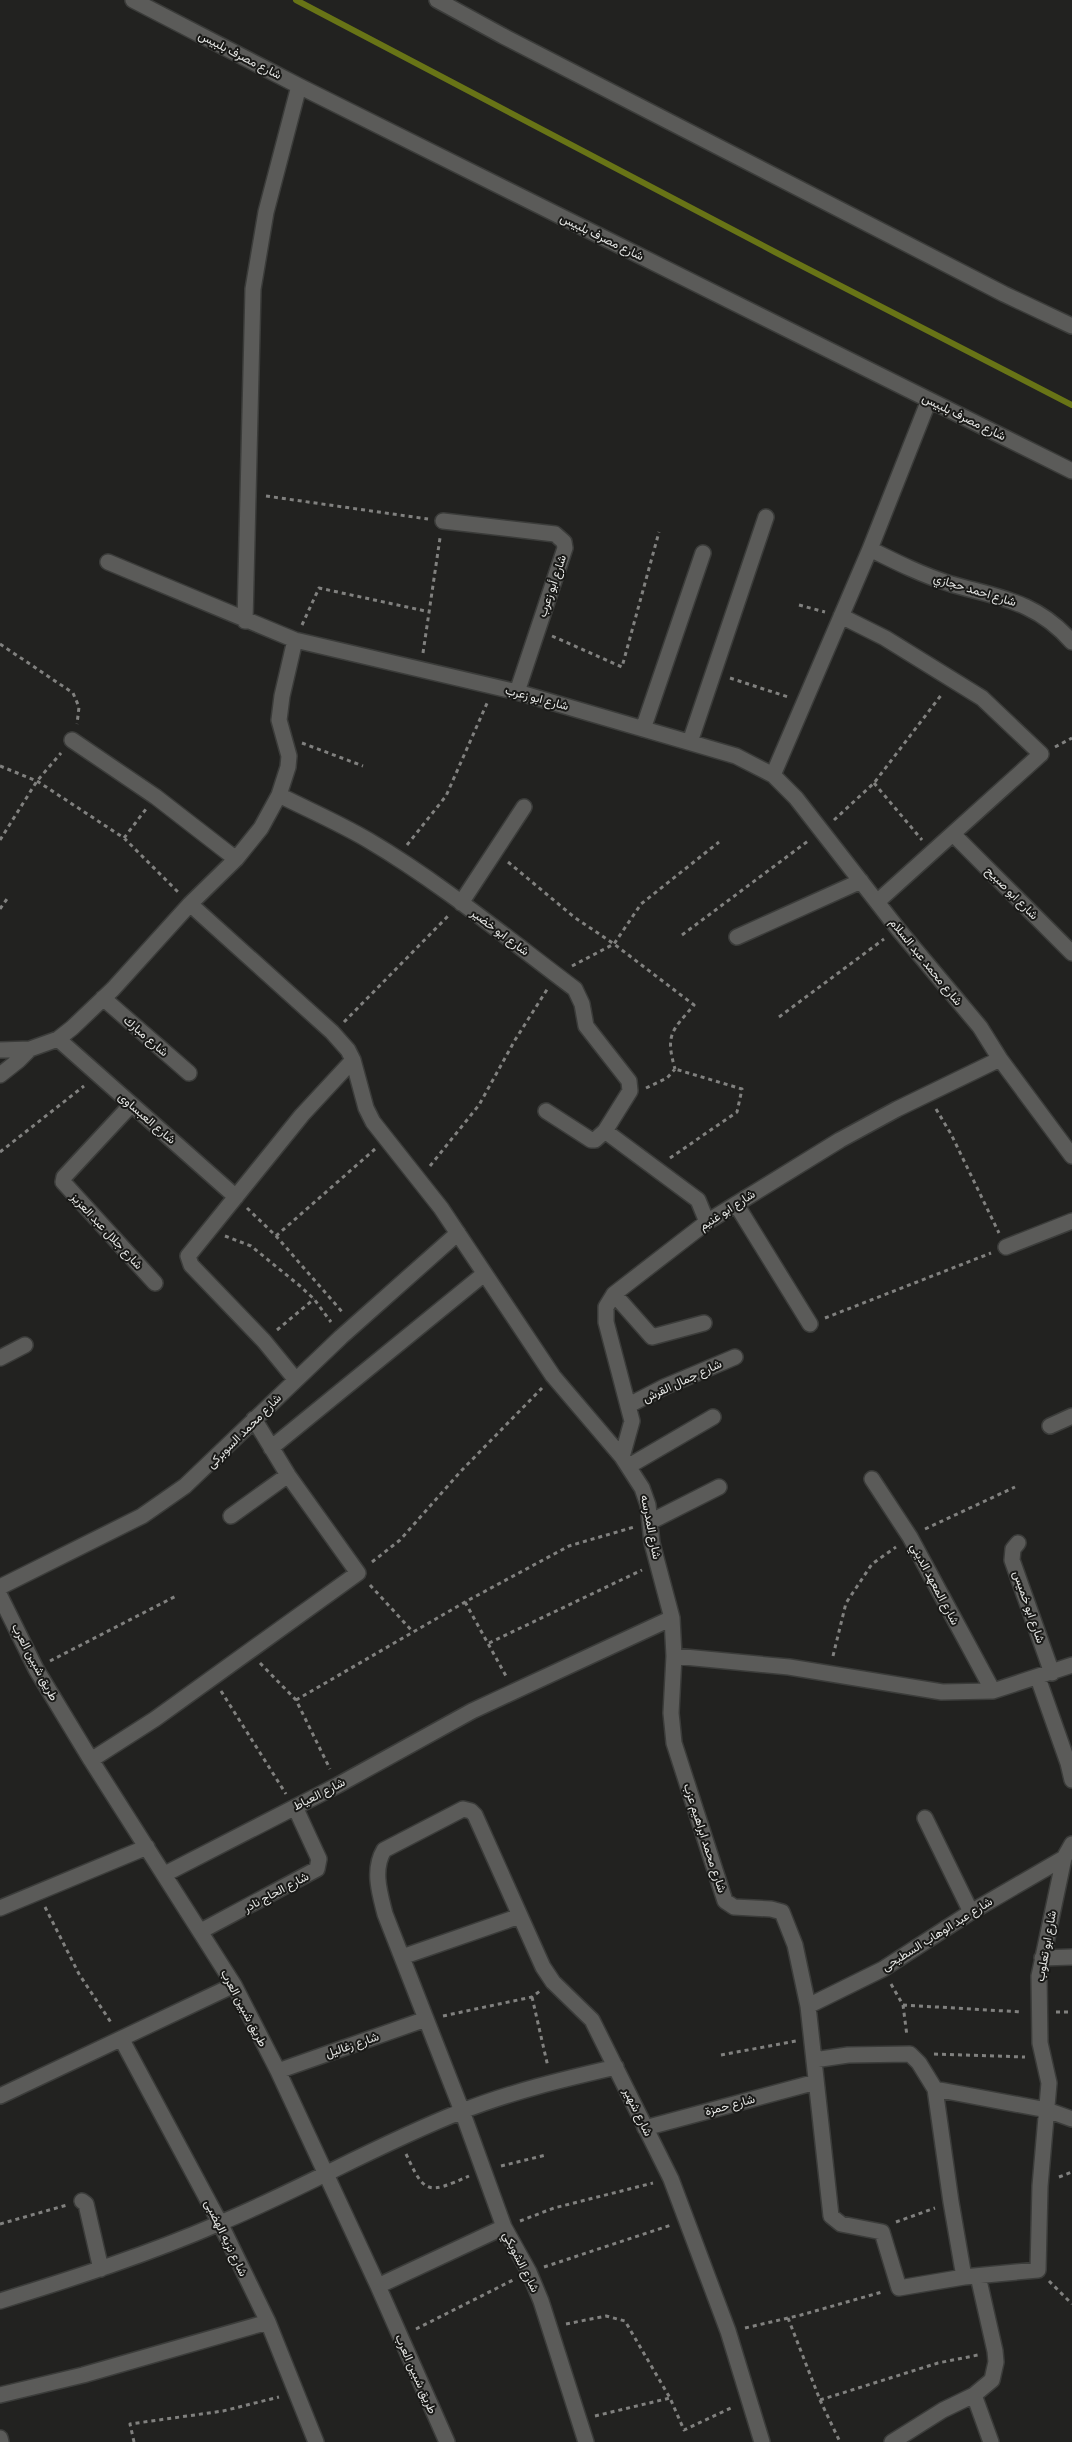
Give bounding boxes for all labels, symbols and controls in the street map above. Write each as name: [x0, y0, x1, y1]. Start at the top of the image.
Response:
street label: شارع مصرف بلبيس: [195, 28, 284, 84]
street label: شارع مصرف بلبيس: [557, 211, 646, 265]
street label: شارع مصرف بلبيس: [919, 391, 1008, 445]
street label: شارع أبو زعرب: [535, 553, 571, 620]
street label: شارع احمد حجازي: [931, 571, 1018, 612]
street label: شارع ابو زعرب: [503, 683, 570, 715]
street label: شارع ابو صبيح: [981, 864, 1041, 924]
street label: شارع ابو خضير: [466, 905, 532, 960]
street label: شارع محمد عبد السلام: [885, 916, 965, 1010]
street label: شارع مبارك: [120, 1013, 171, 1061]
street label: شارع العبساوى: [114, 1089, 178, 1148]
street label: شارع ابو غنيم: [696, 1187, 759, 1235]
street label: شارع جلال عبد العزيز: [66, 1189, 146, 1273]
street label: شارع جمال القرش: [640, 1357, 725, 1407]
street label: شارع محمد السوبركى: [204, 1391, 286, 1473]
street label: شارع المدرسه: [636, 1494, 664, 1561]
street label: شارع المعهد الديني: [905, 1541, 962, 1629]
street label: شارع ابو خميس: [1008, 1569, 1048, 1646]
street label: طريق شبين العرب: [8, 1621, 61, 1704]
street label: شارع العياط: [291, 1775, 348, 1815]
street label: شارع محمد ابراهيم عزب: [679, 1782, 729, 1895]
street label: شارع الحاج نادر: [240, 1869, 312, 1917]
street label: شارع عبد الوهاب السطيحى: [879, 1894, 996, 1975]
street label: شارع ابو تعلوب: [1033, 1910, 1061, 1983]
street label: طريق شبين العرب: [217, 1967, 270, 2050]
street label: شارع زغاليل: [323, 2029, 381, 2063]
street label: شارع شهير: [618, 2085, 656, 2139]
street label: شارع حمزة: [703, 2092, 757, 2120]
street label: شارع نزيه الهضبى: [200, 2197, 251, 2279]
street label: شارع الشوبكي: [497, 2229, 542, 2296]
street label: طريق شبين العرب: [391, 2332, 440, 2416]

